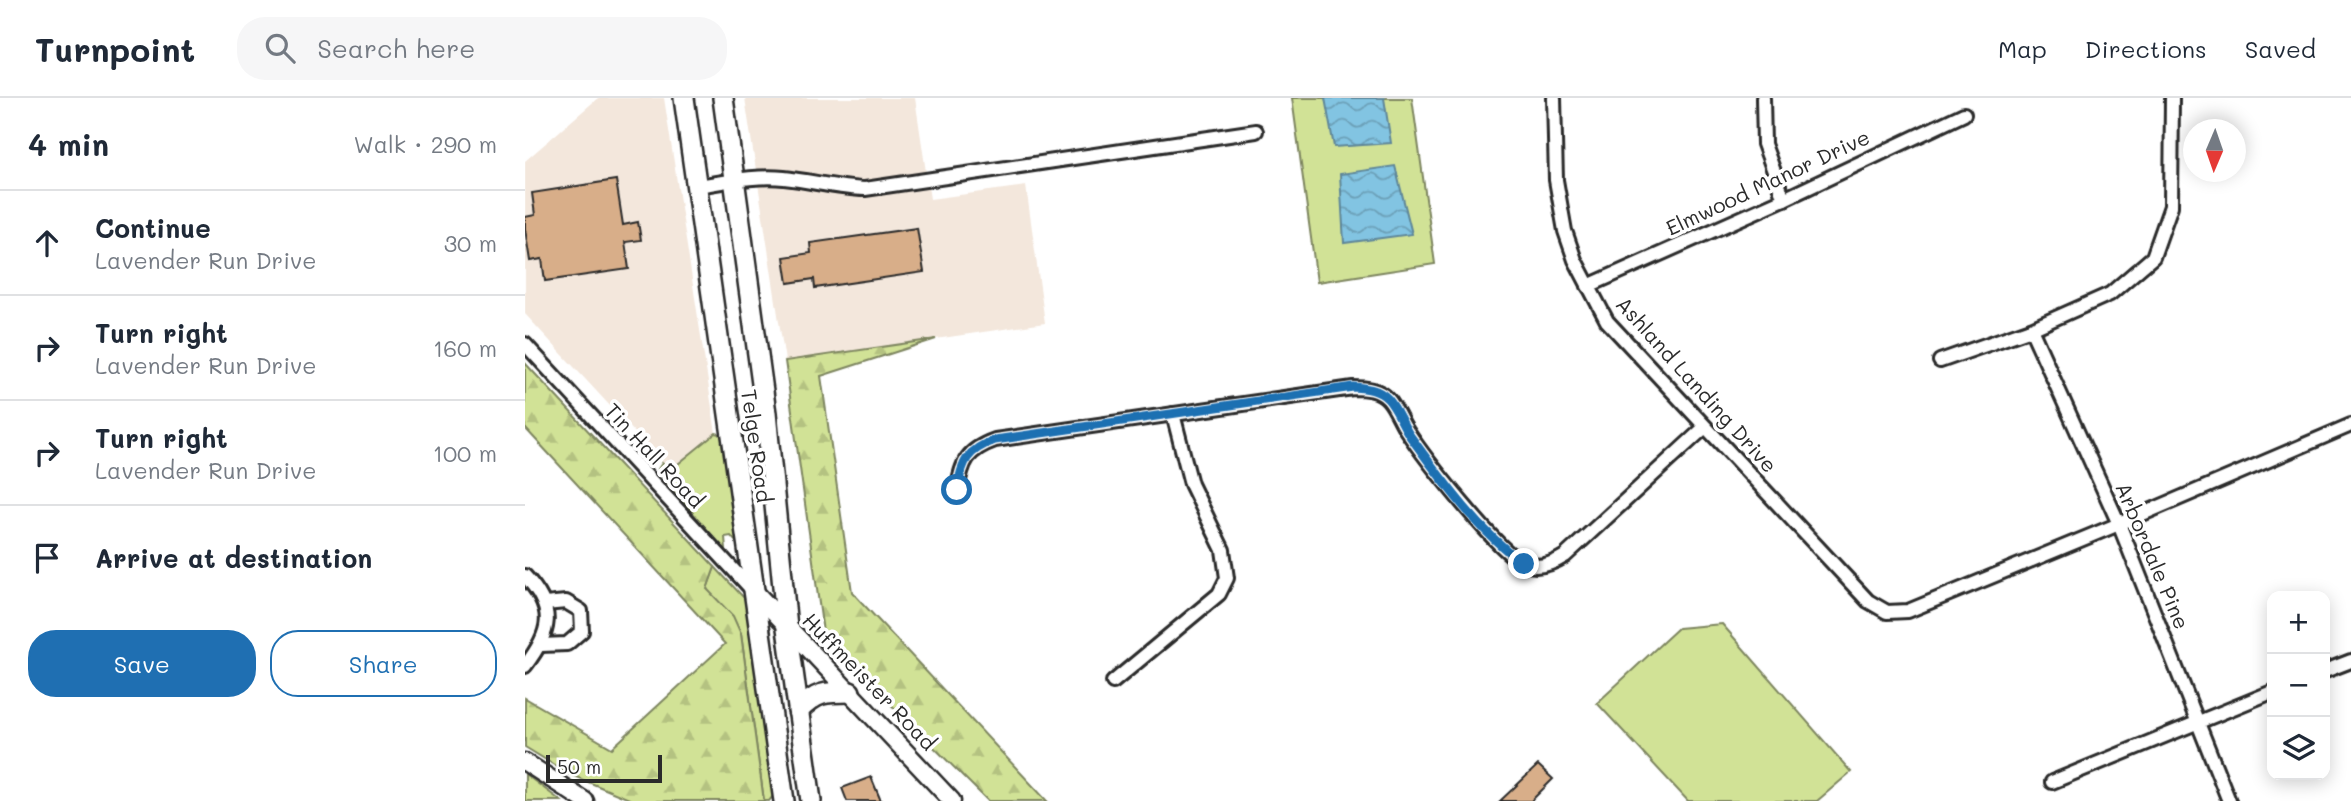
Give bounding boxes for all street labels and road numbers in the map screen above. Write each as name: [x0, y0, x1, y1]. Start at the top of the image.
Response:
street label: Elmwood Manor Drive: [1661, 123, 1874, 241]
street label: Ashland Landing Drive: [1611, 290, 1783, 478]
street label: Telge Road: [736, 387, 779, 504]
street label: Tin Hall Road: [599, 397, 711, 513]
street label: Arbordale Pine: [2110, 478, 2196, 633]
street label: Huffmeister Road: [798, 606, 943, 755]

